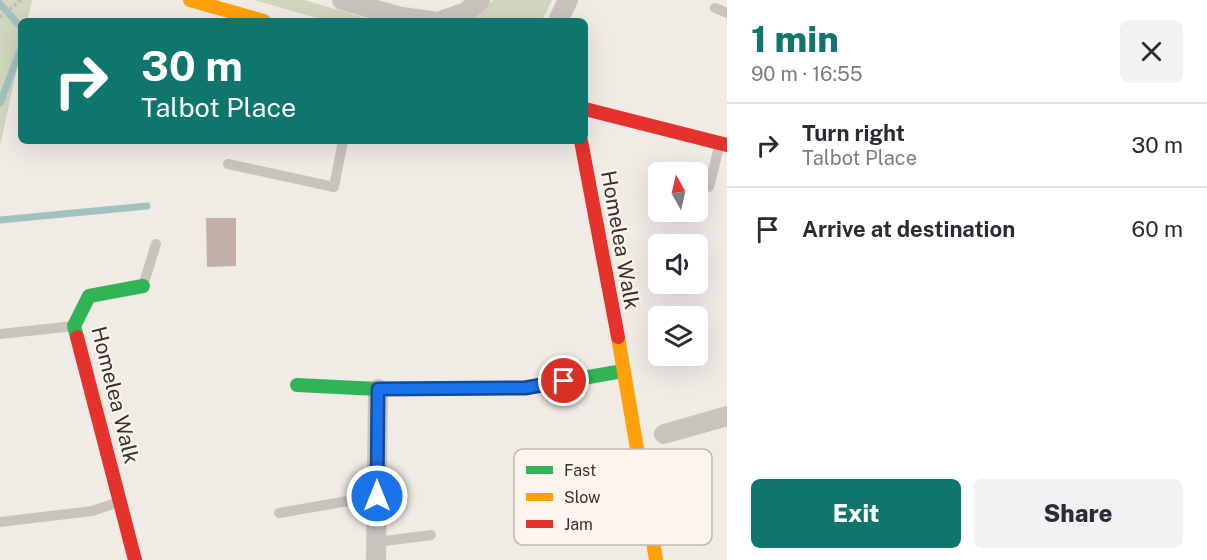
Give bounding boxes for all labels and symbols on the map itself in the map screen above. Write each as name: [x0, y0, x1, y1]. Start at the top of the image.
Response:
north arrow: [648, 162, 708, 222]
street label: Homelea Walk: [596, 169, 645, 311]
street label: Homelea Walk: [86, 324, 145, 466]
pin: [538, 355, 589, 406]
legend: [514, 449, 712, 545]
text: Fast: [564, 461, 596, 480]
position arrow: [345, 464, 409, 528]
text: Slow: [564, 488, 601, 507]
text: Jam: [564, 515, 593, 534]

